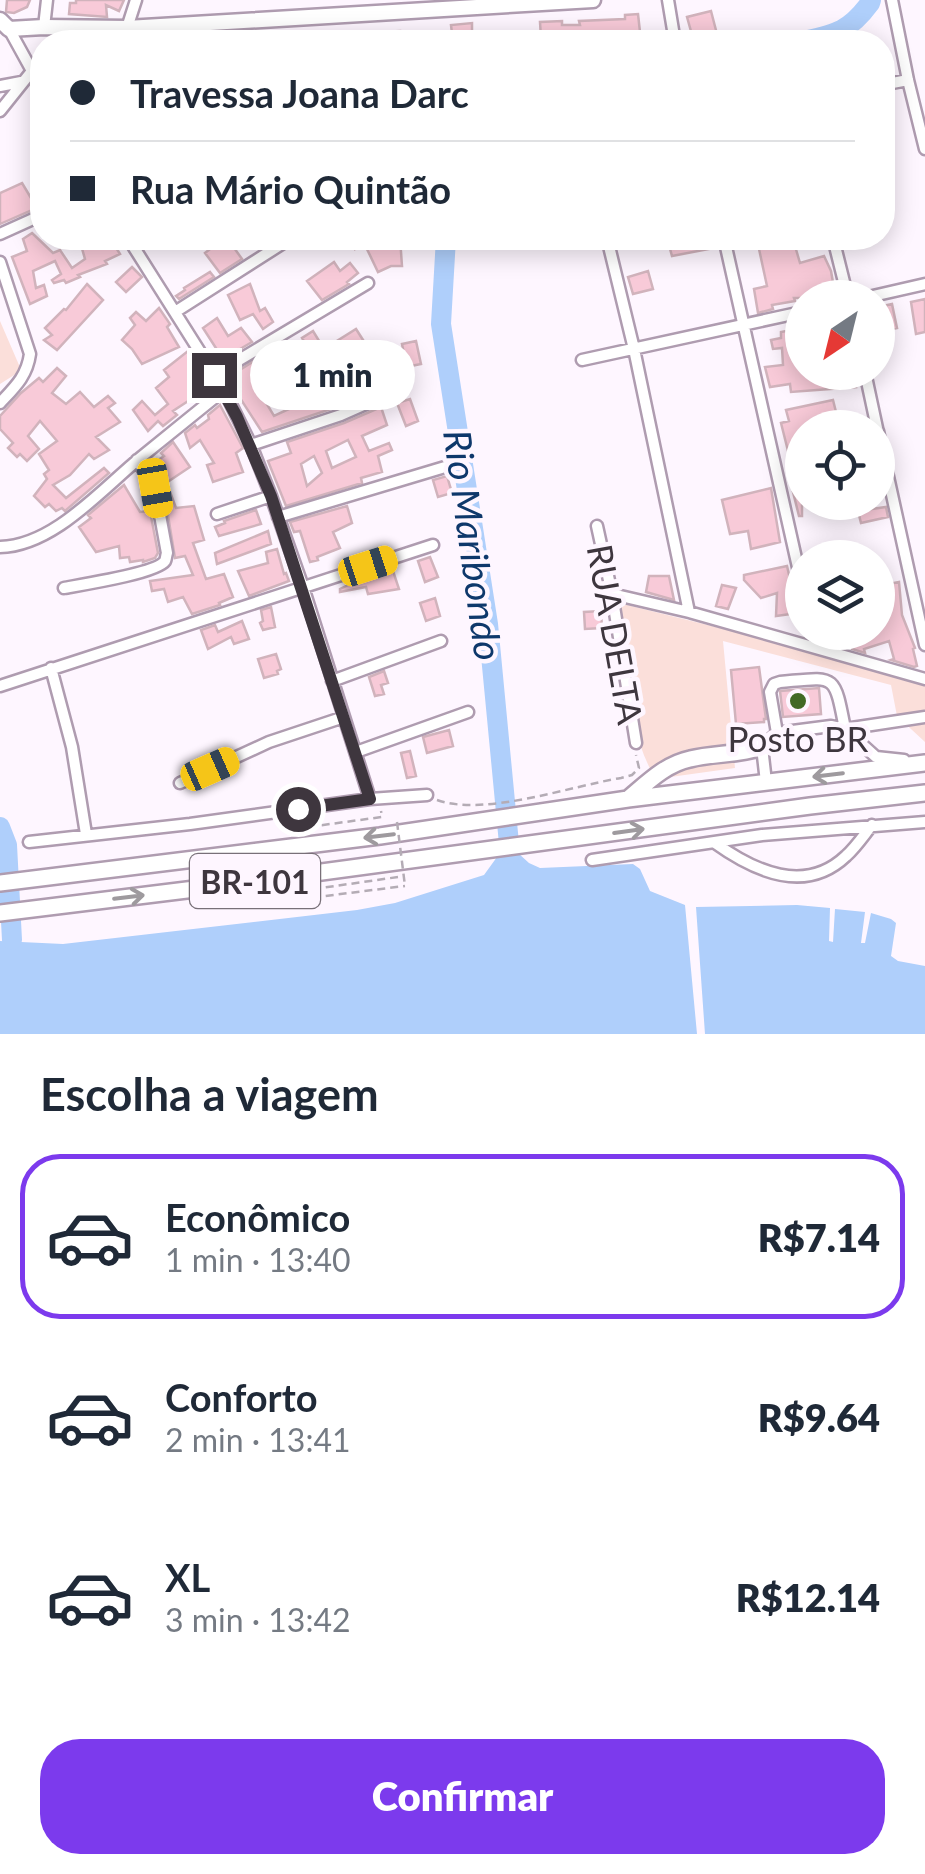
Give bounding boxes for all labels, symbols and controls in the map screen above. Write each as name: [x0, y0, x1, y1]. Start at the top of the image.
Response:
text: Travessa Joana Darc: [130, 70, 469, 116]
text: Rua Mário Quintão: [130, 166, 451, 212]
north arrow: [785, 280, 895, 390]
map controls: [785, 280, 895, 650]
callout: 1 min: [249, 340, 414, 410]
route end: [192, 353, 237, 398]
text: 1 min: [293, 355, 372, 394]
button: locate: [785, 410, 895, 520]
water label: Rio Maribondo: [435, 427, 513, 663]
car: [135, 456, 175, 520]
button: layers: [785, 540, 895, 650]
street label: RUA DELTA: [580, 541, 653, 727]
car: [335, 542, 401, 590]
marker: Posto BR: [787, 690, 809, 712]
place label: Posto BR: [728, 717, 869, 759]
car: [176, 743, 244, 795]
one-way arrow: [813, 766, 845, 785]
route start: [276, 787, 321, 832]
one-way arrow: [613, 821, 645, 839]
one-way arrow: [363, 827, 396, 846]
road number: BR-101: [190, 854, 320, 908]
one-way arrow: [113, 888, 145, 906]
text: Escolha a viagem: [40, 1067, 379, 1121]
icon: car: [45, 1192, 135, 1282]
text: Econômico: [165, 1194, 350, 1240]
text: R$7.14: [758, 1214, 880, 1260]
text: 1 min · 13:40: [165, 1240, 351, 1279]
icon: car: [45, 1372, 135, 1462]
text: Conforto: [165, 1374, 318, 1420]
text: R$9.64: [758, 1394, 880, 1440]
text: 2 min · 13:41: [165, 1420, 351, 1459]
icon: car: [45, 1552, 135, 1642]
text: XL: [165, 1554, 210, 1600]
text: R$12.14: [736, 1574, 880, 1620]
text: 3 min · 13:42: [165, 1600, 351, 1639]
button: Confirmar: [40, 1739, 885, 1854]

